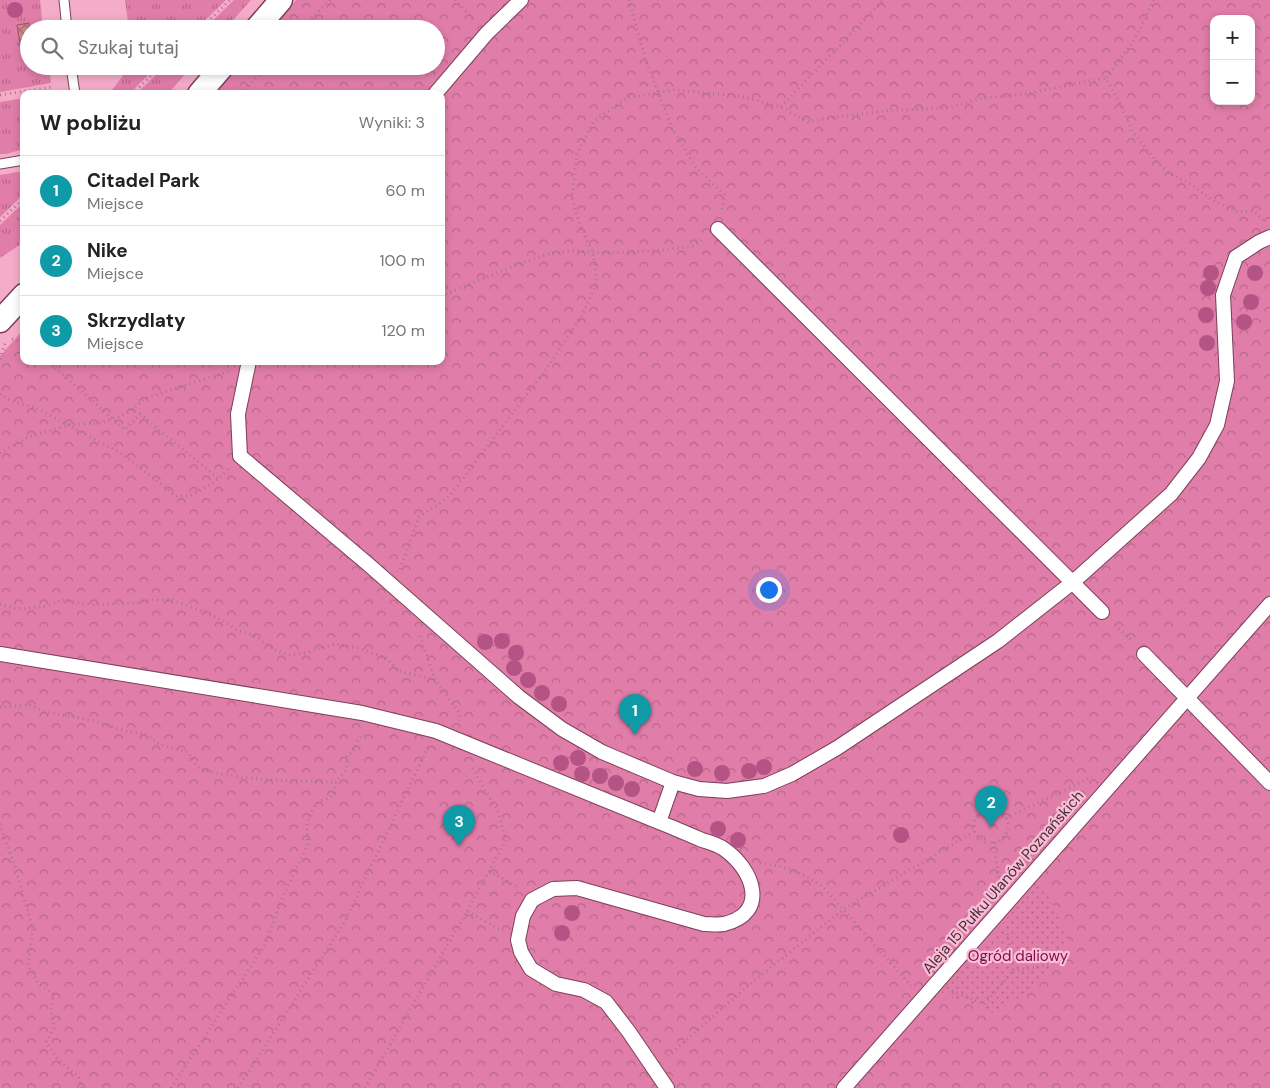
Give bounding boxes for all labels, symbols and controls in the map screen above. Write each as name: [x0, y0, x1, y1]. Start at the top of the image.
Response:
map controls: [1210, 15, 1255, 105]
button: +: [1210, 15, 1255, 60]
search box: [20, 20, 445, 75]
icon: search: [38, 34, 66, 62]
text: Szukaj tutaj: [78, 35, 179, 60]
button: −: [1210, 60, 1255, 105]
text: W pobliżu: [40, 109, 141, 137]
text: Wyniki: 3: [359, 112, 425, 133]
text: Citadel Park: [87, 168, 200, 193]
text: 1: [53, 180, 59, 201]
text: 60 m: [385, 180, 425, 201]
text: Miejsce: [87, 193, 144, 214]
text: Nike: [87, 238, 128, 263]
text: 2: [51, 250, 61, 271]
text: 100 m: [380, 250, 425, 271]
text: Miejsce: [87, 263, 144, 284]
text: Skrzydlaty: [87, 308, 185, 333]
text: 3: [51, 320, 61, 341]
text: 120 m: [381, 320, 425, 341]
text: Miejsce: [87, 333, 144, 354]
your location: [756, 577, 782, 603]
pin: 1: [619, 694, 651, 735]
street label: Aleja 15 Pułku Ułanów Poznańskich: [918, 786, 1088, 978]
pin: 2: [975, 786, 1007, 827]
pin: 3: [443, 805, 475, 846]
park label: Ogród daliowy: [968, 946, 1069, 966]

